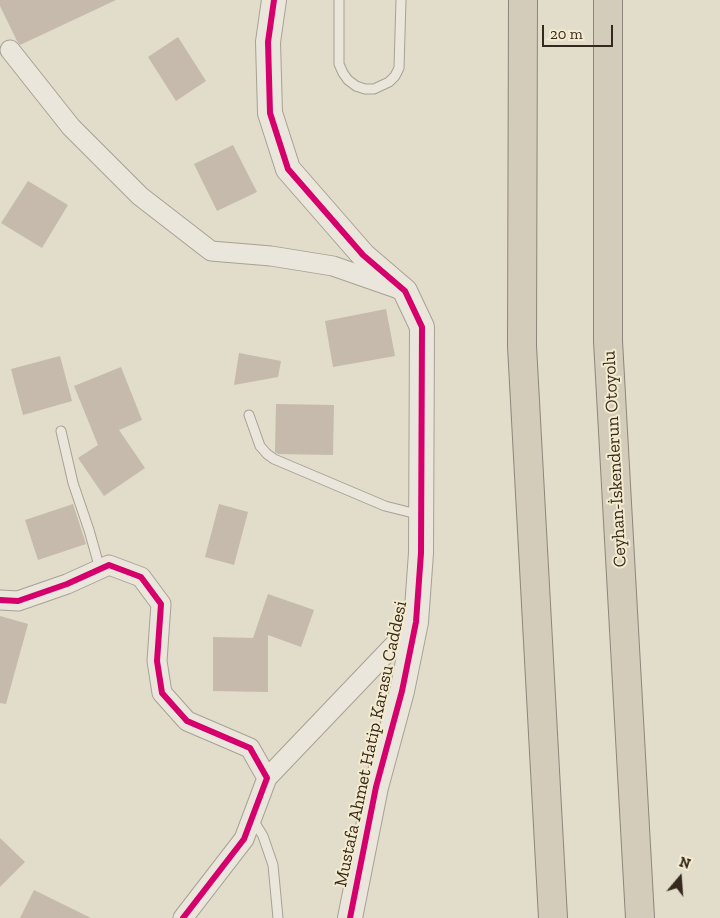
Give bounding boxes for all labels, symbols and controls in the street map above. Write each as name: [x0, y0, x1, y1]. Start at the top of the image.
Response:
scale bar: [545, 15, 616, 47]
text: 20 m: [550, 25, 583, 43]
street label: Ceyhan-İskenderun Otoyolu: [599, 350, 631, 568]
street label: Mustafa Ahmet Hatip Karasu Caddesi: [330, 599, 412, 889]
north arrow: [655, 853, 705, 903]
text: N: [677, 854, 692, 873]

